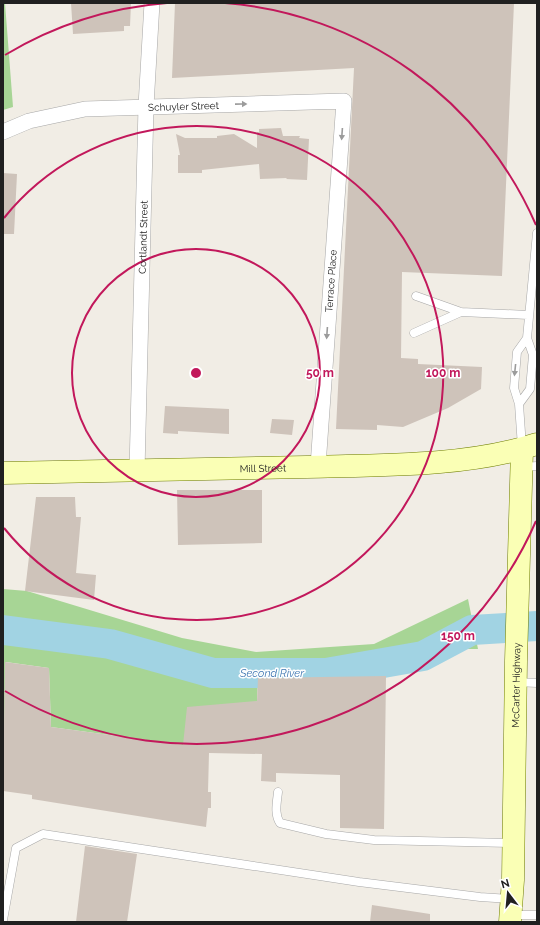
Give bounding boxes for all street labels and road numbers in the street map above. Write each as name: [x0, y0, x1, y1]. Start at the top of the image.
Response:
street label: Schuyler Street: [148, 99, 220, 113]
street label: Cortlandt Street: [136, 199, 149, 274]
street label: Terrace Place: [323, 249, 339, 313]
street label: Mill Street: [240, 462, 287, 474]
street label: McCarter Highway: [510, 642, 522, 728]

